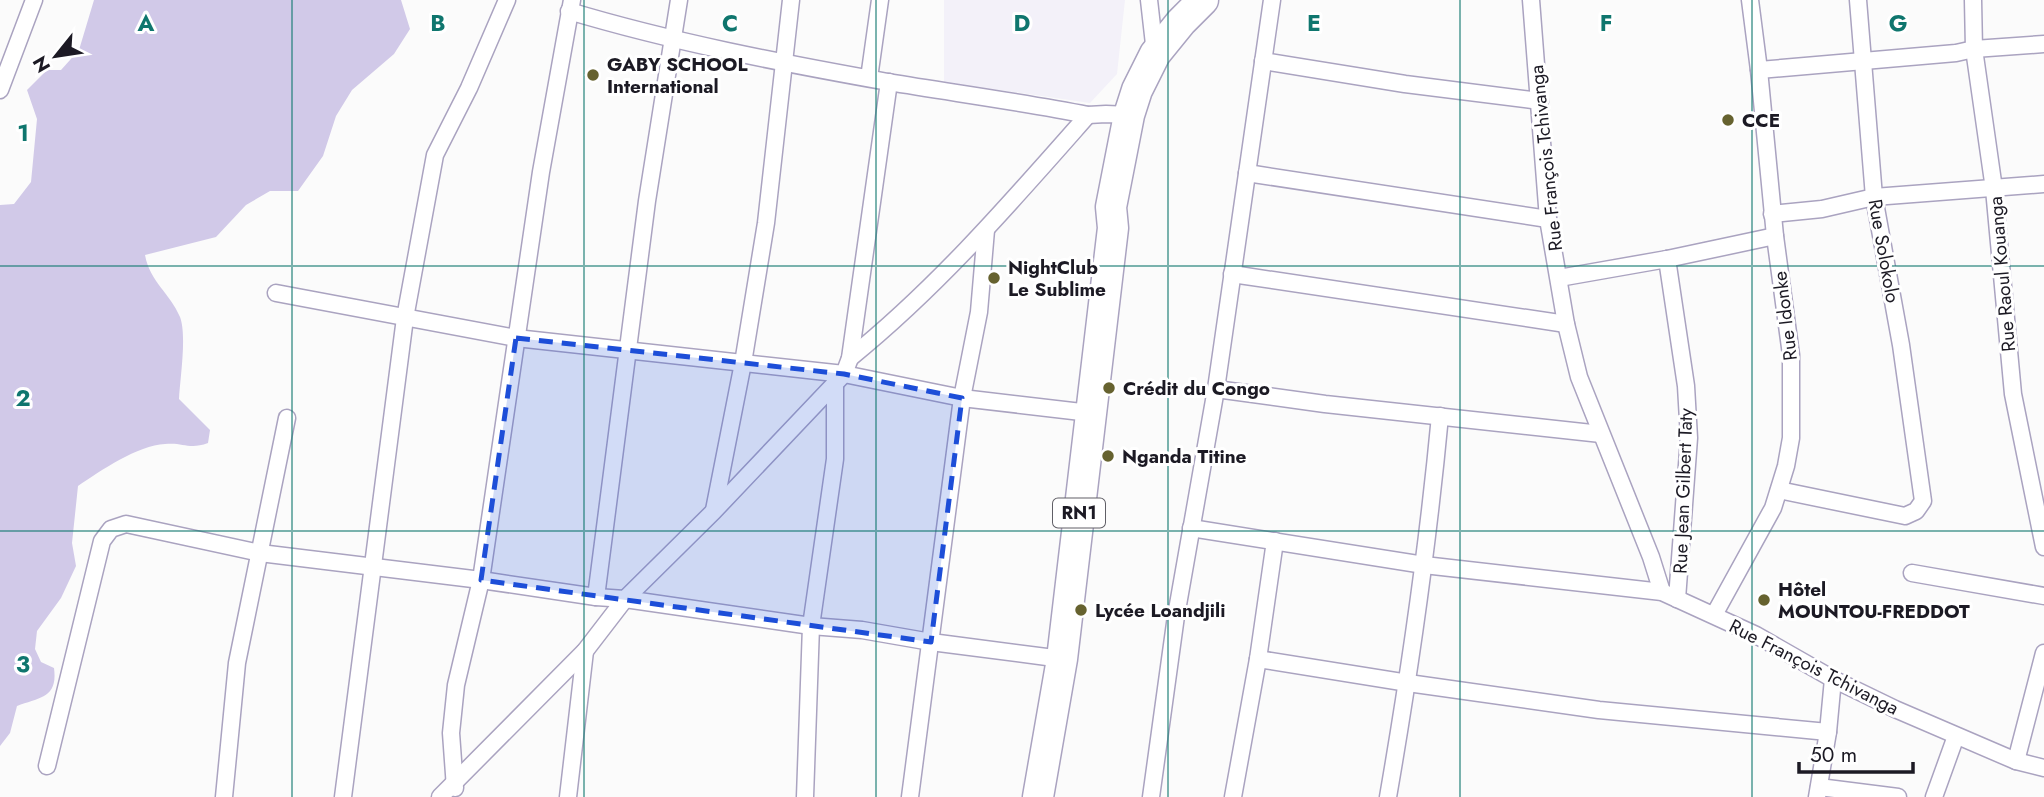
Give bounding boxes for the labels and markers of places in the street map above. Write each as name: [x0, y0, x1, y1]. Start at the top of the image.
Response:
place label: GABY SCHOOL International: [607, 51, 748, 100]
marker: GABY SCHOOL International: [585, 67, 601, 83]
place label: CCE: [1742, 107, 1780, 134]
marker: CCE: [1720, 112, 1736, 128]
place label: NightClub Le Sublime: [1008, 254, 1106, 303]
marker: NightClub Le Sublime: [986, 270, 1002, 286]
place label: Crédit du Congo: [1123, 375, 1270, 402]
marker: Crédit du Congo: [1101, 380, 1117, 396]
place label: Nganda Titine: [1122, 443, 1247, 470]
marker: Nganda Titine: [1100, 448, 1116, 464]
place label: Hôtel MOUNTOU-FREDDOT: [1778, 576, 1970, 625]
marker: Hôtel MOUNTOU-FREDDOT: [1756, 592, 1772, 608]
place label: Lycée Loandjili: [1095, 597, 1225, 624]
marker: Lycée Loandjili: [1073, 602, 1089, 618]

